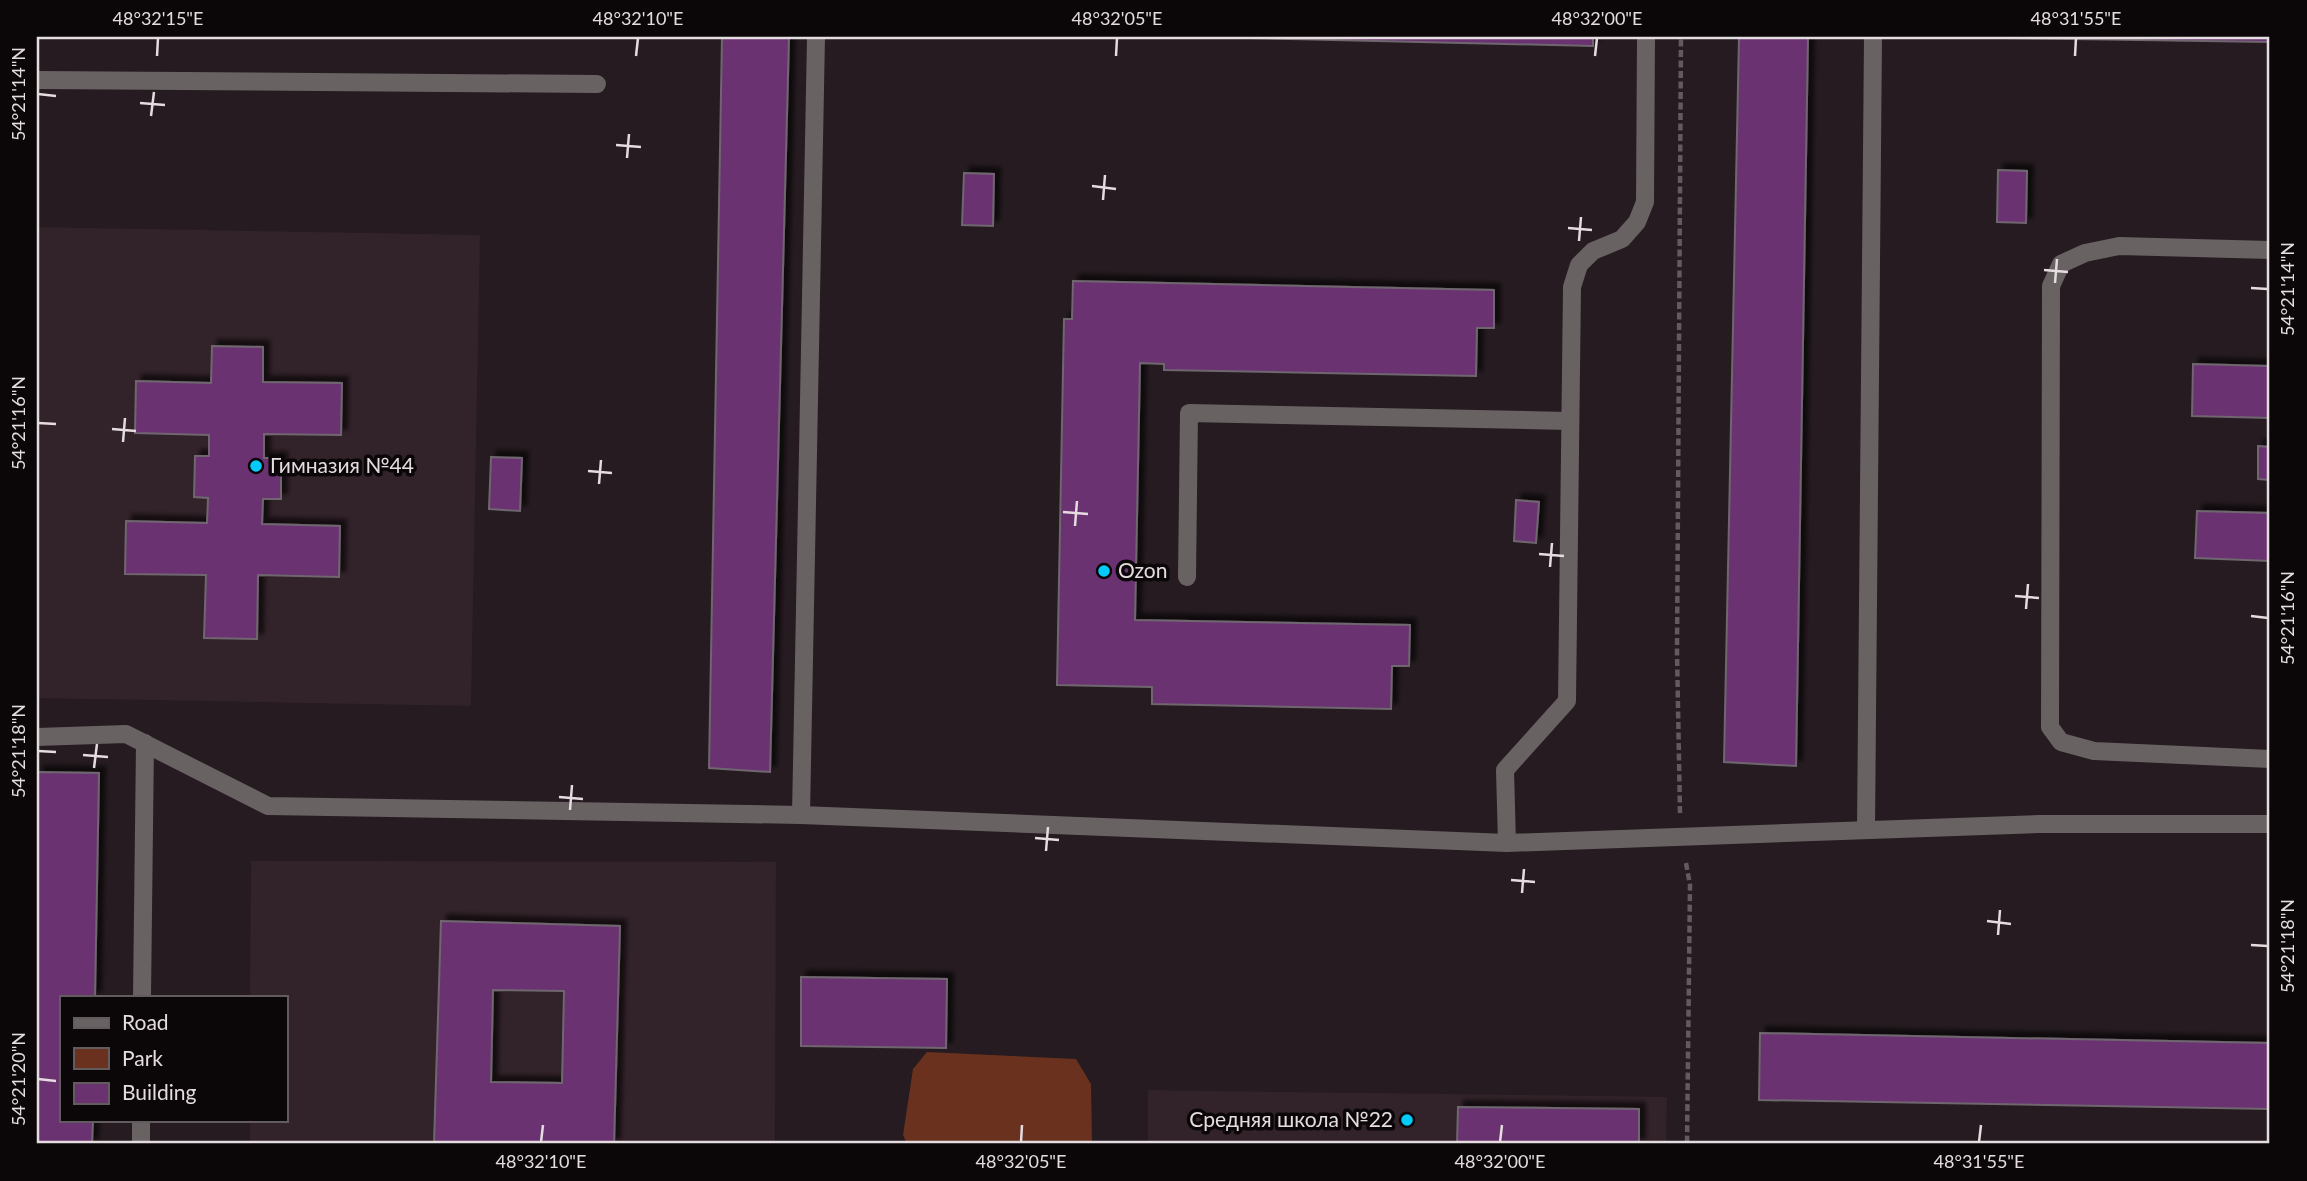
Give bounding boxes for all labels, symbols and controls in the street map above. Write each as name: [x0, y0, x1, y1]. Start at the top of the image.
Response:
text: 48°32'15"E: [113, 7, 203, 29]
text: 48°32'10"E: [593, 7, 683, 29]
text: 48°32'05"E: [1072, 7, 1162, 29]
text: 48°32'00"E: [1552, 7, 1642, 29]
text: 48°31'55"E: [2031, 7, 2121, 29]
text: 54°21'14"N: [7, 47, 29, 141]
text: 54°21'14"N: [2276, 242, 2298, 336]
text: 54°21'16"N: [7, 376, 29, 470]
place label: Гимназия №44: [270, 452, 414, 477]
marker: Гимназия №44: [248, 458, 264, 474]
place label: Ozon: [1118, 557, 1168, 582]
marker: Ozon: [1096, 563, 1112, 579]
text: 54°21'16"N: [2276, 571, 2298, 665]
text: 54°21'18"N: [7, 704, 29, 798]
text: 54°21'18"N: [2276, 899, 2298, 993]
legend: [60, 996, 287, 1122]
text: Road: [122, 1009, 169, 1034]
text: 54°21'20"N: [7, 1032, 29, 1126]
text: Park: [122, 1045, 163, 1070]
text: Building: [122, 1079, 197, 1104]
place label: Средняя школа №22: [1189, 1106, 1393, 1131]
marker: Средняя школа №22: [1399, 1112, 1415, 1128]
text: 48°32'10"E: [496, 1150, 586, 1172]
text: 48°32'05"E: [976, 1150, 1066, 1172]
text: 48°32'00"E: [1455, 1150, 1545, 1172]
text: 48°31'55"E: [1934, 1150, 2024, 1172]

